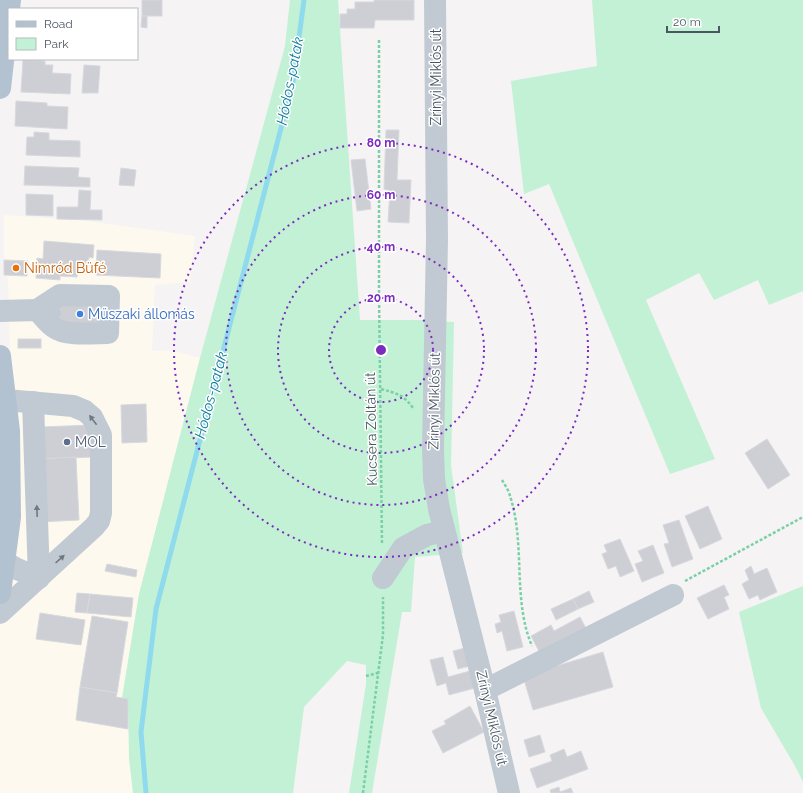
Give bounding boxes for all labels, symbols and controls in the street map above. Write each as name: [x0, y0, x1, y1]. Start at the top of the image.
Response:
legend: [8, 8, 138, 60]
scale bar: [667, 8, 719, 34]
text: 20 m: [673, 15, 701, 29]
text: Road: [44, 17, 73, 31]
street label: Zrínyi Miklós út: [428, 28, 444, 126]
water label: Hódos-patak: [273, 35, 307, 127]
text: Park: [44, 37, 69, 51]
text: 80 m: [367, 136, 395, 150]
text: 60 m: [367, 188, 395, 202]
text: 40 m: [367, 240, 395, 254]
place label: Nimród Büfé: [24, 260, 106, 276]
marker: Nimród Büfé: [11, 263, 21, 273]
text: 20 m: [367, 291, 395, 305]
place label: Műszaki állomás: [88, 306, 195, 322]
marker: Műszaki állomás: [75, 309, 85, 319]
centre of rings: [374, 343, 388, 357]
water label: Hódos-patak: [191, 350, 231, 440]
street label: Zrínyi Miklós út: [425, 352, 443, 450]
street label: Kucsera Zoltán út: [362, 372, 380, 486]
one-way arrow: [89, 414, 97, 425]
place label: MOL: [75, 434, 106, 450]
marker: MOL: [62, 437, 72, 447]
one-way arrow: [33, 505, 40, 517]
one-way arrow: [55, 554, 65, 563]
street label: Zrínyi Miklós út: [473, 669, 511, 767]

